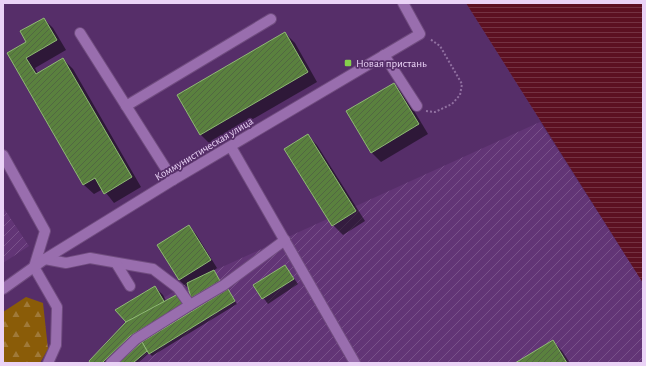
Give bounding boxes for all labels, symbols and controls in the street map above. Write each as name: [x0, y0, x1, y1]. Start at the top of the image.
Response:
marker: Новая пристань: [343, 58, 353, 68]
place label: Новая пристань: [356, 58, 427, 69]
street label: Коммунистическая улица: [153, 115, 255, 183]

